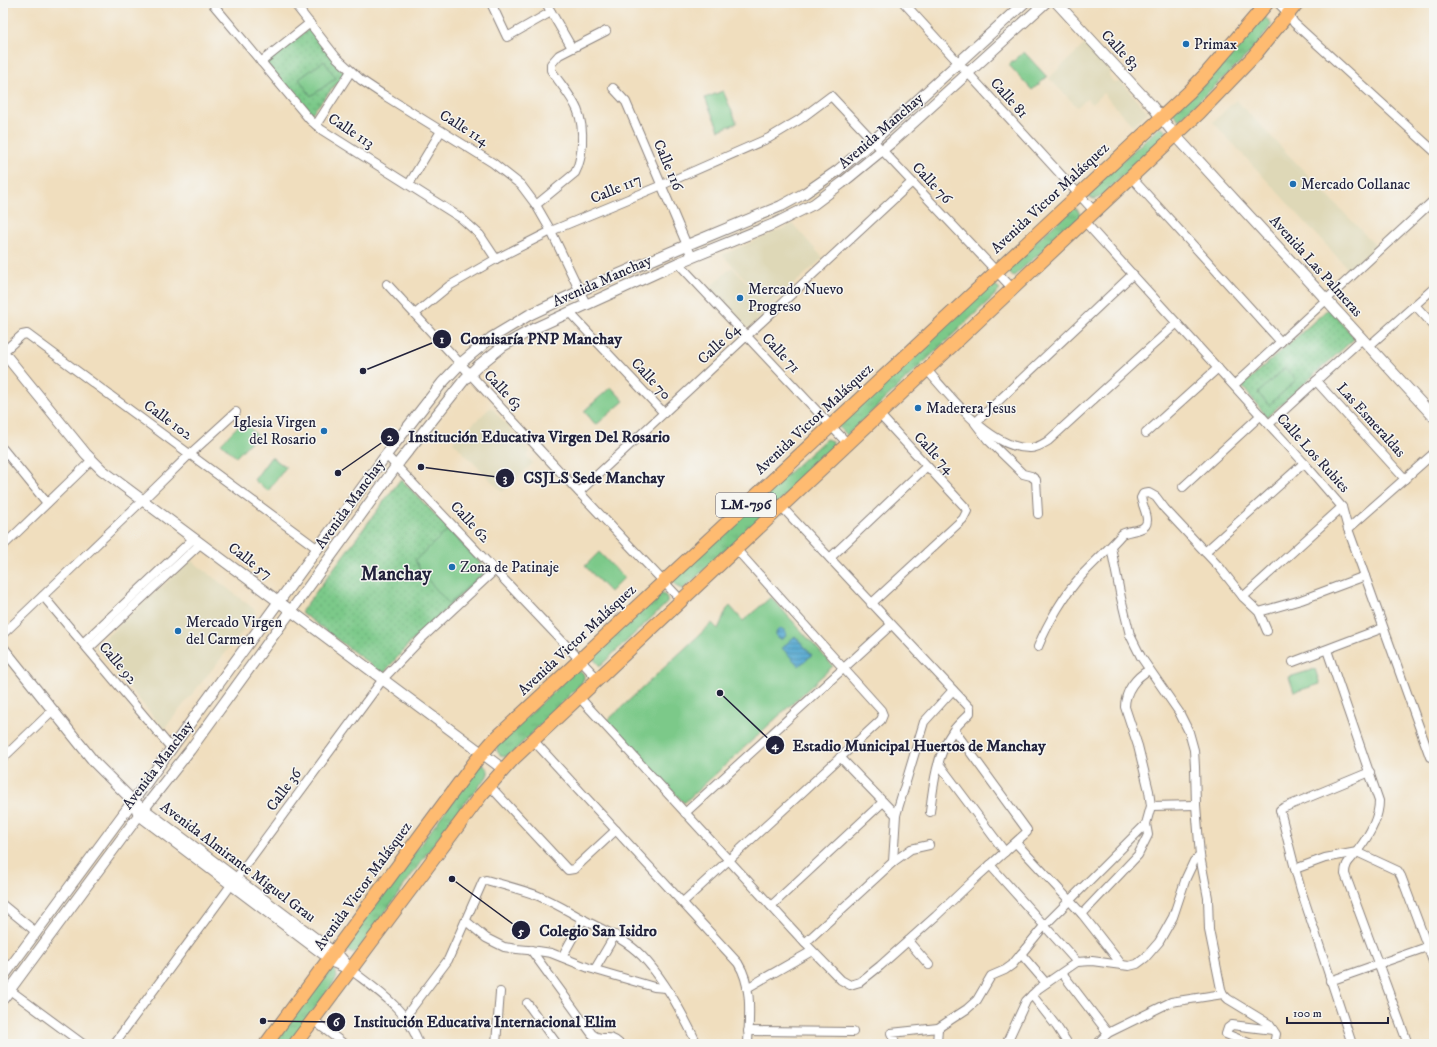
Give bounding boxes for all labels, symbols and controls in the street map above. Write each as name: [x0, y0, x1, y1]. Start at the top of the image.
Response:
street label: Calle 83: [1097, 26, 1143, 74]
place label: Primax: [1194, 35, 1238, 54]
marker: Primax: [1181, 39, 1191, 49]
street label: Calle 81: [986, 74, 1032, 122]
street label: Avenida Manchay: [835, 88, 928, 173]
street label: Calle 114: [436, 106, 492, 151]
street label: Calle 113: [324, 109, 378, 153]
street label: Calle 116: [649, 137, 688, 194]
street label: Avenida Victor Malásquez: [987, 138, 1113, 258]
street label: Calle 76: [908, 158, 957, 209]
street label: Calle 117: [588, 170, 644, 208]
place label: Mercado Collanac: [1301, 175, 1411, 194]
marker: Mercado Collanac: [1288, 179, 1298, 189]
street label: Avenida Las Palmeras: [1265, 211, 1367, 321]
street label: Avenida Manchay: [550, 250, 655, 311]
place label: Mercado Nuevo Progreso: [748, 280, 843, 316]
marker: Mercado Nuevo Progreso: [735, 293, 745, 303]
street label: Calle 64: [694, 319, 744, 368]
callout: Comisaría PNP Manchay: [432, 325, 629, 353]
text: Comisaría PNP Manchay: [460, 329, 622, 349]
street label: Calle 71: [758, 329, 804, 377]
text: 1: [440, 332, 445, 347]
street label: Calle 70: [627, 354, 675, 404]
street label: Avenida Victor Malásquez: [751, 359, 877, 479]
street label: Calle 63: [480, 366, 526, 414]
street label: Las Esmeraldas: [1333, 379, 1409, 461]
street label: Calle 102: [140, 396, 197, 444]
place label: Maderera Jesus: [926, 399, 1016, 418]
marker: Maderera Jesus: [913, 403, 923, 413]
street label: Calle Los Rubies: [1272, 409, 1354, 497]
place label: Iglesia Virgen del Rosario: [233, 413, 316, 449]
callout: Institución Educativa Virgen Del Rosario: [380, 423, 678, 451]
marker: Iglesia Virgen del Rosario: [319, 426, 329, 436]
text: Institución Educativa Virgen Del Rosario: [408, 427, 670, 447]
street label: Calle 74: [910, 428, 959, 478]
text: 2: [387, 430, 394, 445]
street label: Avenida Manchay: [311, 455, 389, 553]
callout: CSJLS Sede Manchay: [495, 464, 672, 492]
text: CSJLS Sede Manchay: [523, 468, 665, 488]
text: 3: [503, 471, 508, 486]
road number: LM-796: [716, 493, 776, 517]
street label: Calle 62: [446, 497, 494, 547]
street label: Calle 57: [224, 538, 276, 584]
place label: Zona de Patinaje: [460, 558, 559, 577]
marker: Zona de Patinaje: [447, 562, 457, 572]
district label: Manchay: [361, 563, 432, 586]
street label: Avenida Victor Malásquez: [514, 580, 640, 700]
place label: Mercado Virgen del Carmen: [186, 613, 282, 649]
marker: Mercado Virgen del Carmen: [173, 626, 183, 636]
street label: Calle 92: [95, 638, 142, 689]
street label: Avenida Manchay: [118, 716, 198, 813]
callout: Estadio Municipal Huertos de Manchay: [765, 731, 1054, 759]
text: Estadio Municipal Huertos de Manchay: [792, 736, 1046, 756]
text: 4: [771, 738, 780, 753]
street label: Calle 36: [262, 764, 307, 815]
street label: Avenida Almirante Miguel Grau: [157, 797, 319, 927]
street label: Avenida Victor Malásquez: [310, 817, 416, 954]
callout: Colegio San Isidro: [511, 916, 665, 944]
text: Colegio San Isidro: [539, 921, 657, 941]
text: 5: [517, 924, 524, 939]
scale bar: [1287, 999, 1388, 1025]
text: 100 m: [1293, 1006, 1322, 1021]
callout: Institución Educativa Internacional Elim: [326, 1008, 625, 1036]
text: Institución Educativa Internacional Elim: [354, 1012, 616, 1032]
text: 6: [333, 1015, 340, 1030]

